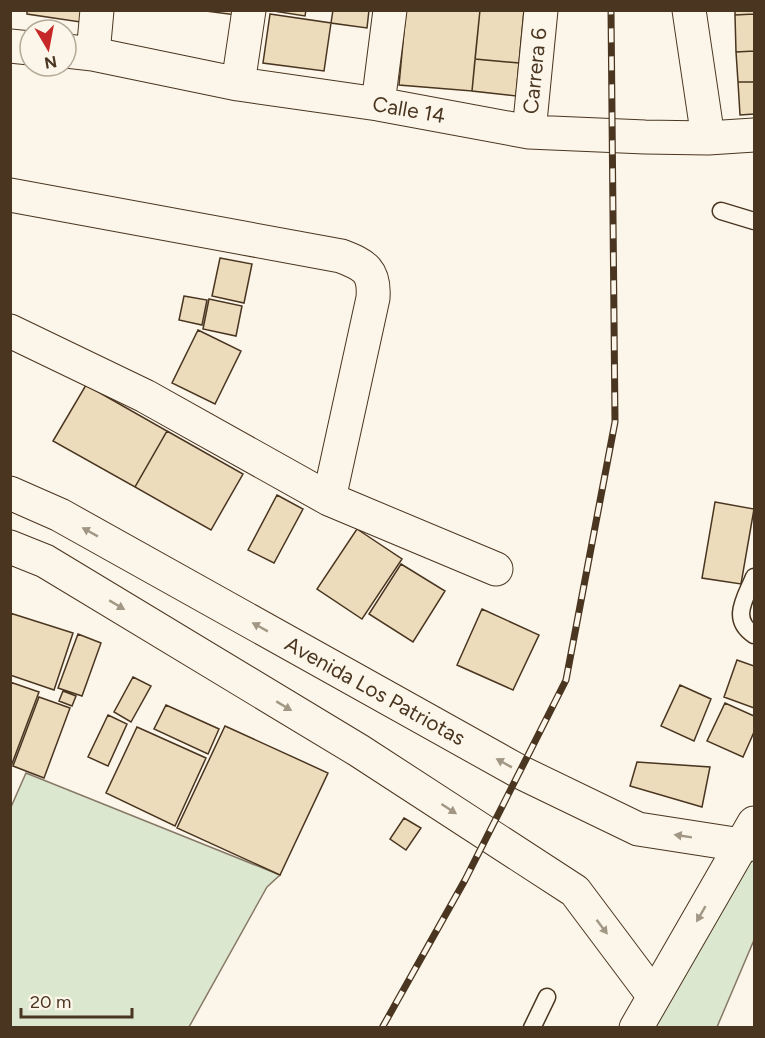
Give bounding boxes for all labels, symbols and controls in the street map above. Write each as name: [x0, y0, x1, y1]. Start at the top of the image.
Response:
north arrow: [18, 18, 78, 78]
street label: Carrera 6: [518, 27, 551, 115]
text: N: [43, 52, 58, 73]
street label: Calle 14: [371, 91, 447, 128]
one-way arrow: [82, 526, 98, 537]
one-way arrow: [109, 599, 125, 610]
one-way arrow: [251, 622, 268, 632]
street label: Avenida Los Patriotas: [281, 631, 470, 750]
one-way arrow: [276, 700, 292, 711]
one-way arrow: [495, 758, 512, 768]
one-way arrow: [441, 804, 457, 815]
one-way arrow: [673, 831, 692, 840]
one-way arrow: [695, 906, 706, 922]
one-way arrow: [596, 919, 608, 935]
scale bar: [21, 981, 132, 1019]
text: 20 m: [30, 991, 71, 1013]

